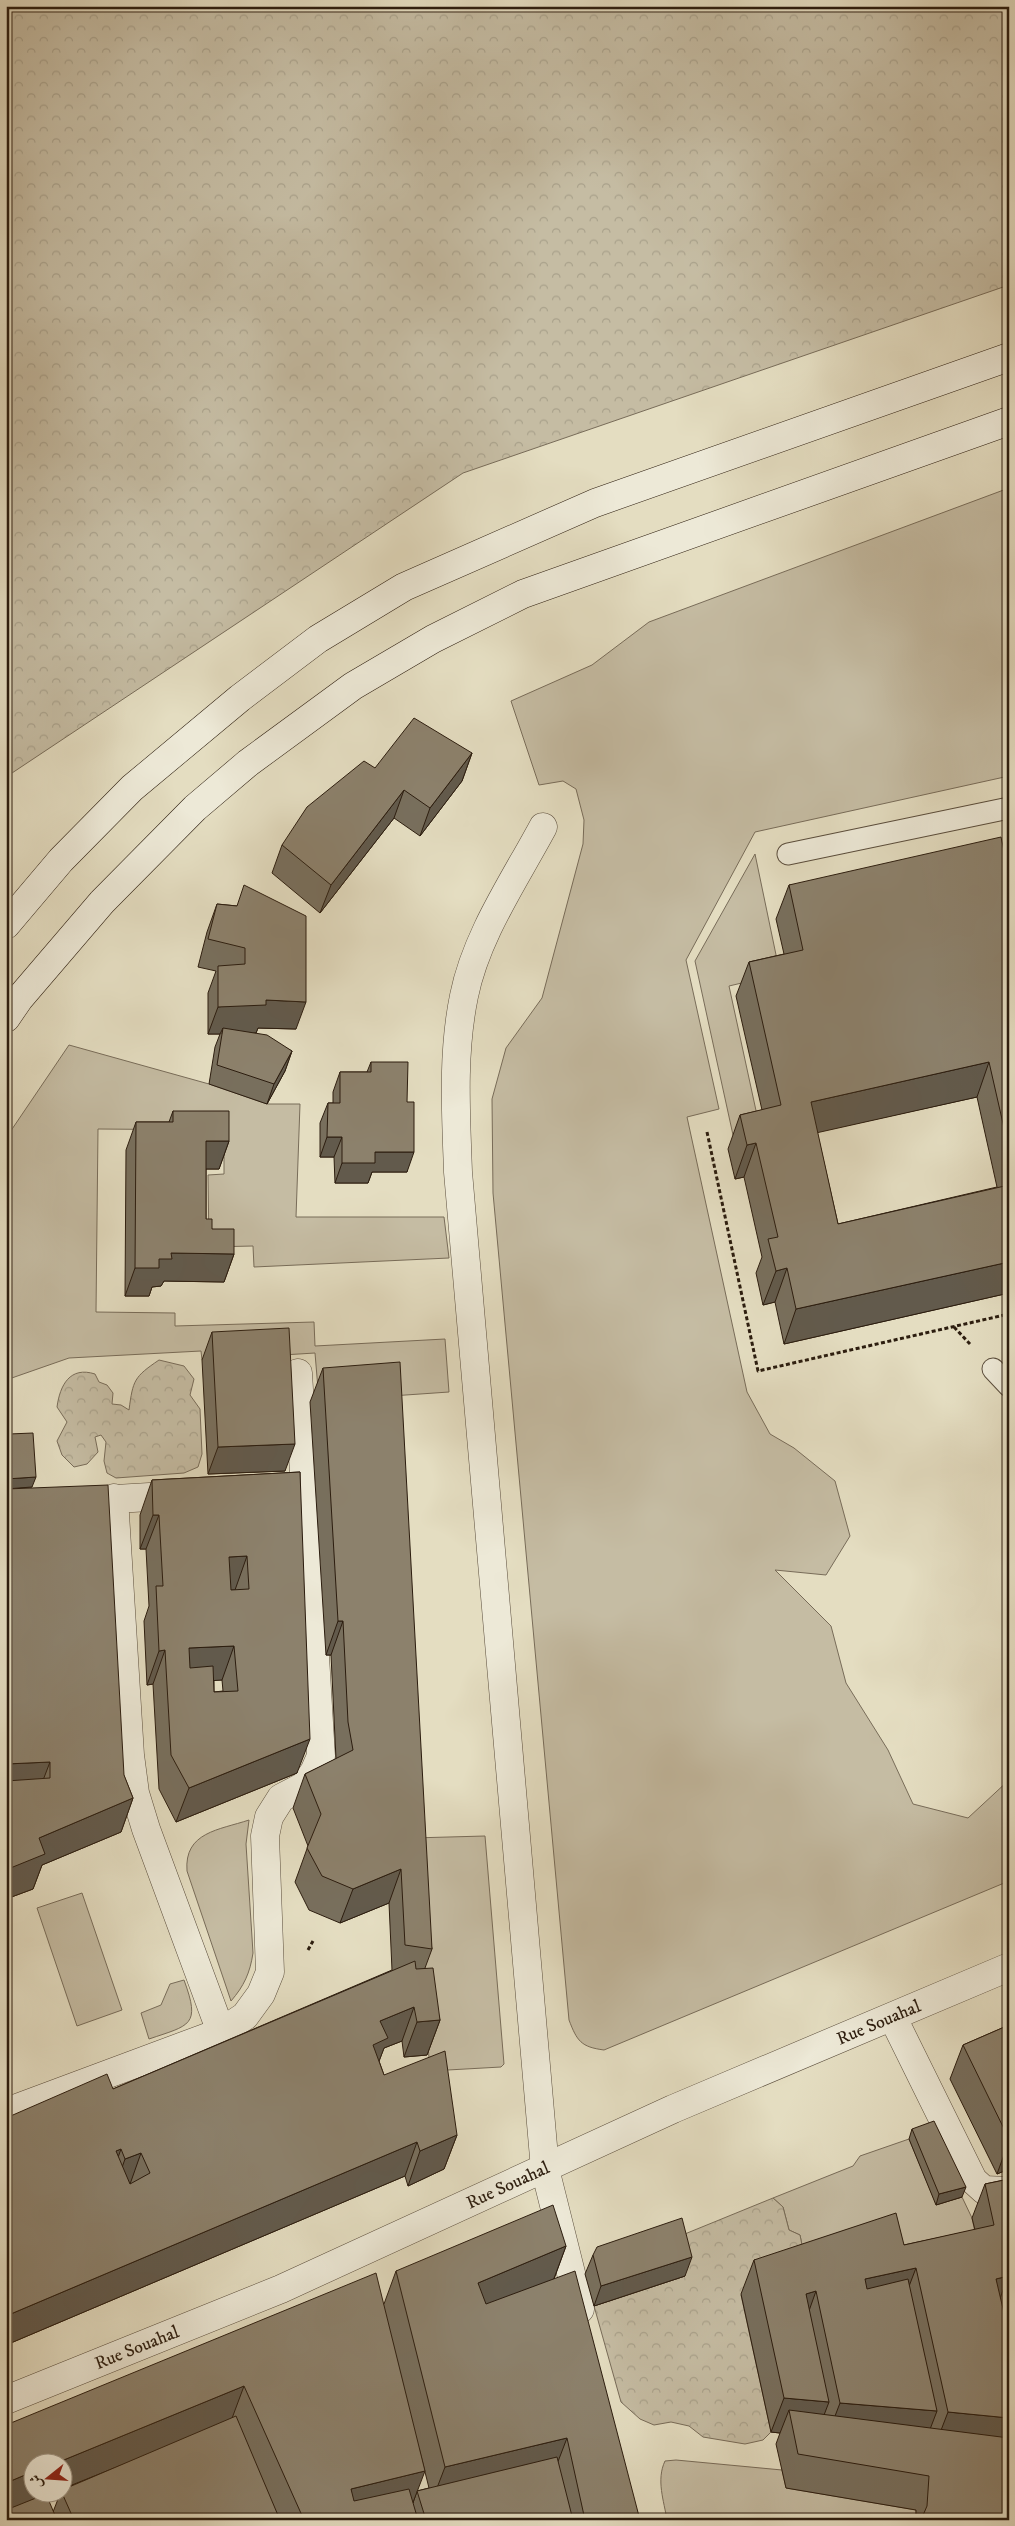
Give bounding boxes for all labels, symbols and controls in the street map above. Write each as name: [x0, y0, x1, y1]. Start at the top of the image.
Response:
street label: Rue Souahal: [834, 1995, 925, 2051]
street label: Rue Souahal: [463, 2157, 554, 2214]
street label: Rue Souahal: [92, 2321, 183, 2375]
north arrow: [22, 2454, 72, 2504]
text: ش: [26, 2472, 47, 2491]

